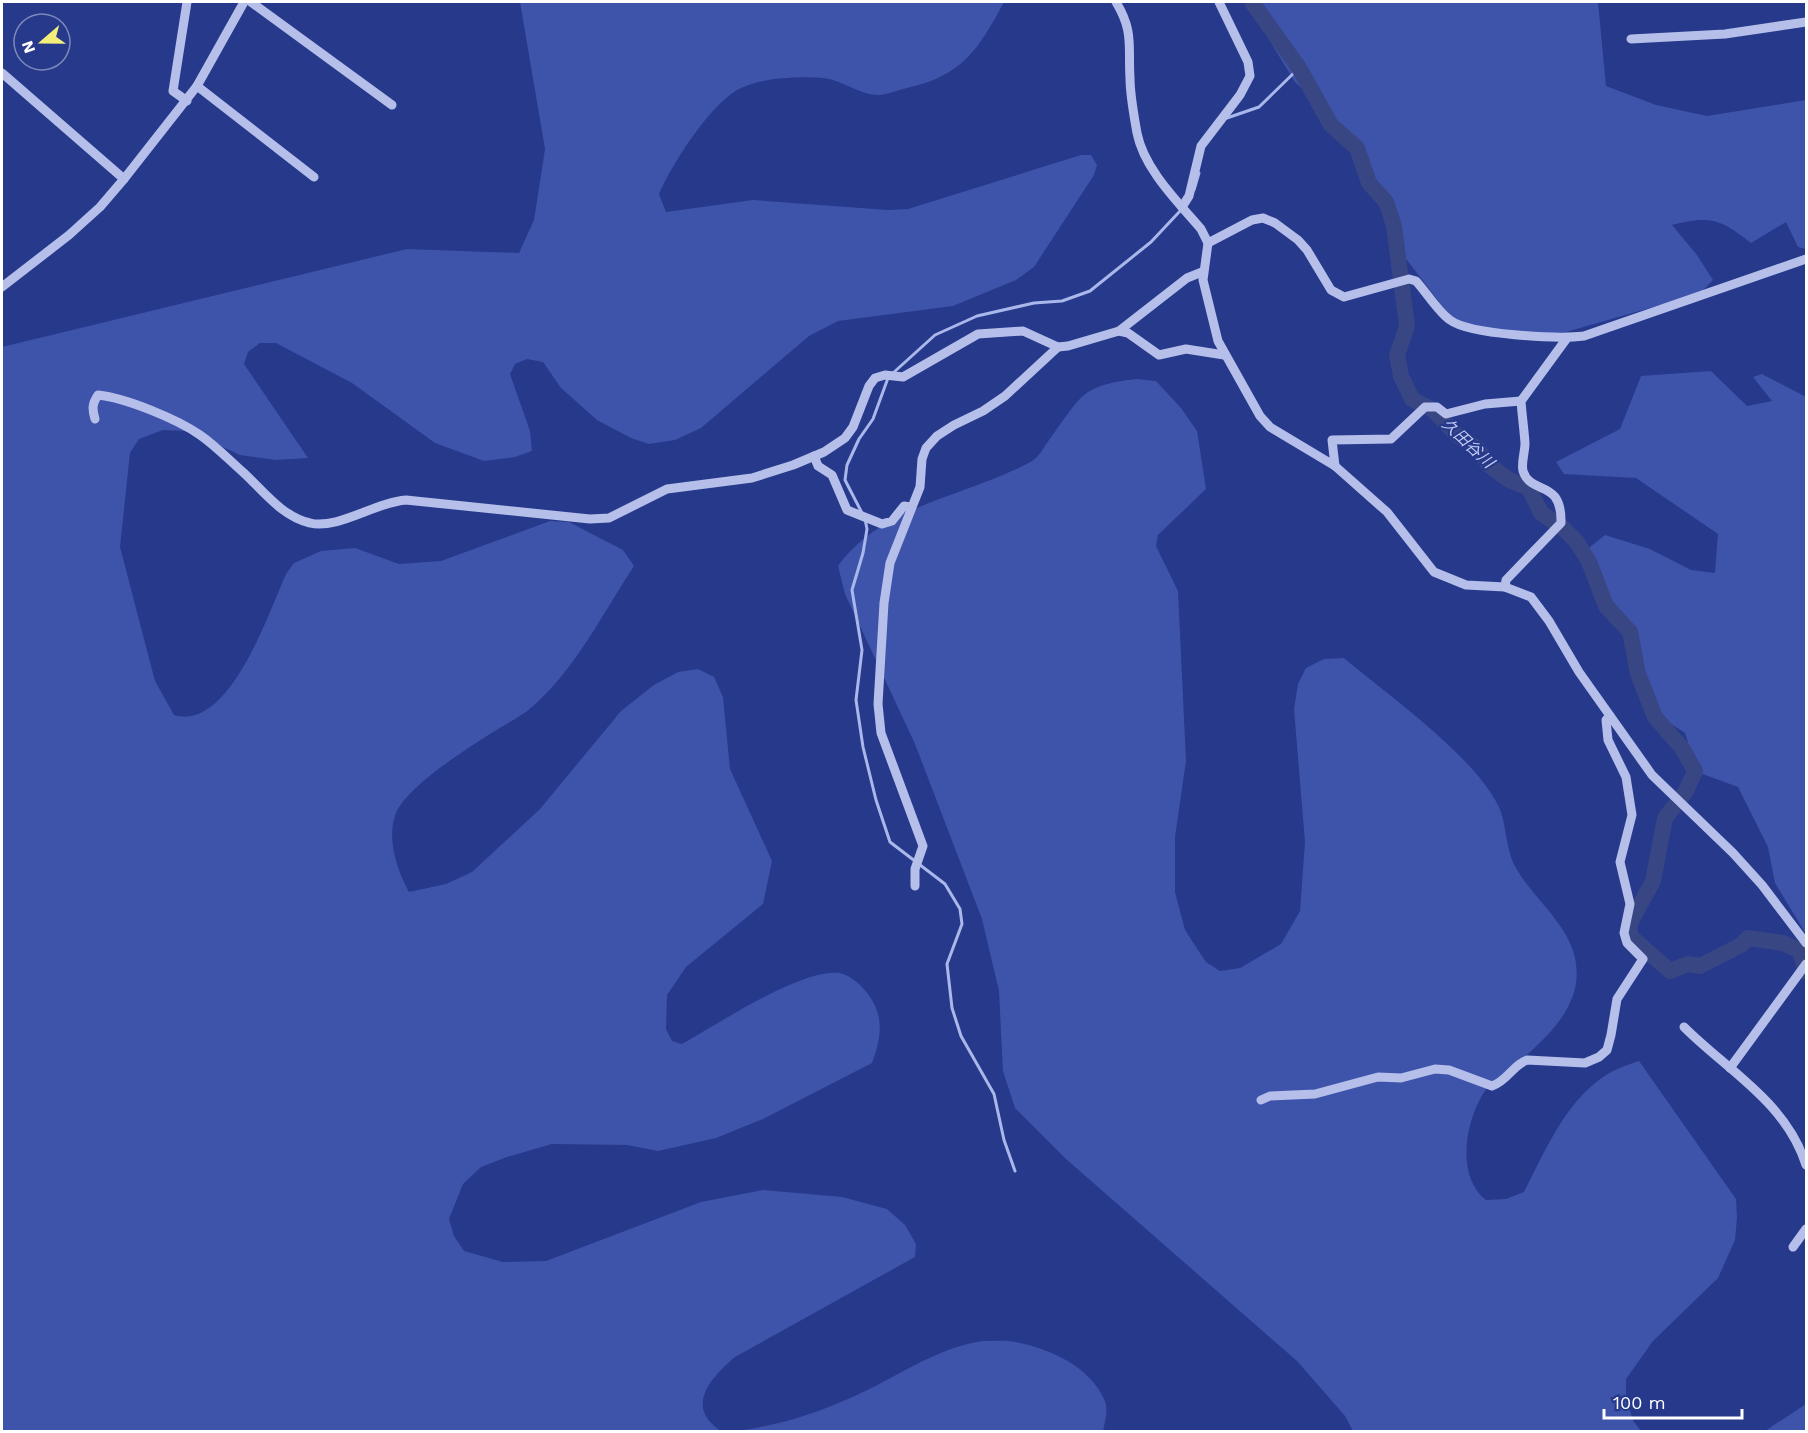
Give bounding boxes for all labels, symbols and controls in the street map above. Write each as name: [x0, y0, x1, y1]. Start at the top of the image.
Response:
north arrow: [12, 12, 72, 72]
text: N: [17, 38, 39, 56]
water label: 久田谷川: [1438, 414, 1499, 473]
scale bar: [1604, 1382, 1742, 1420]
text: 100 m: [1613, 1392, 1666, 1413]

